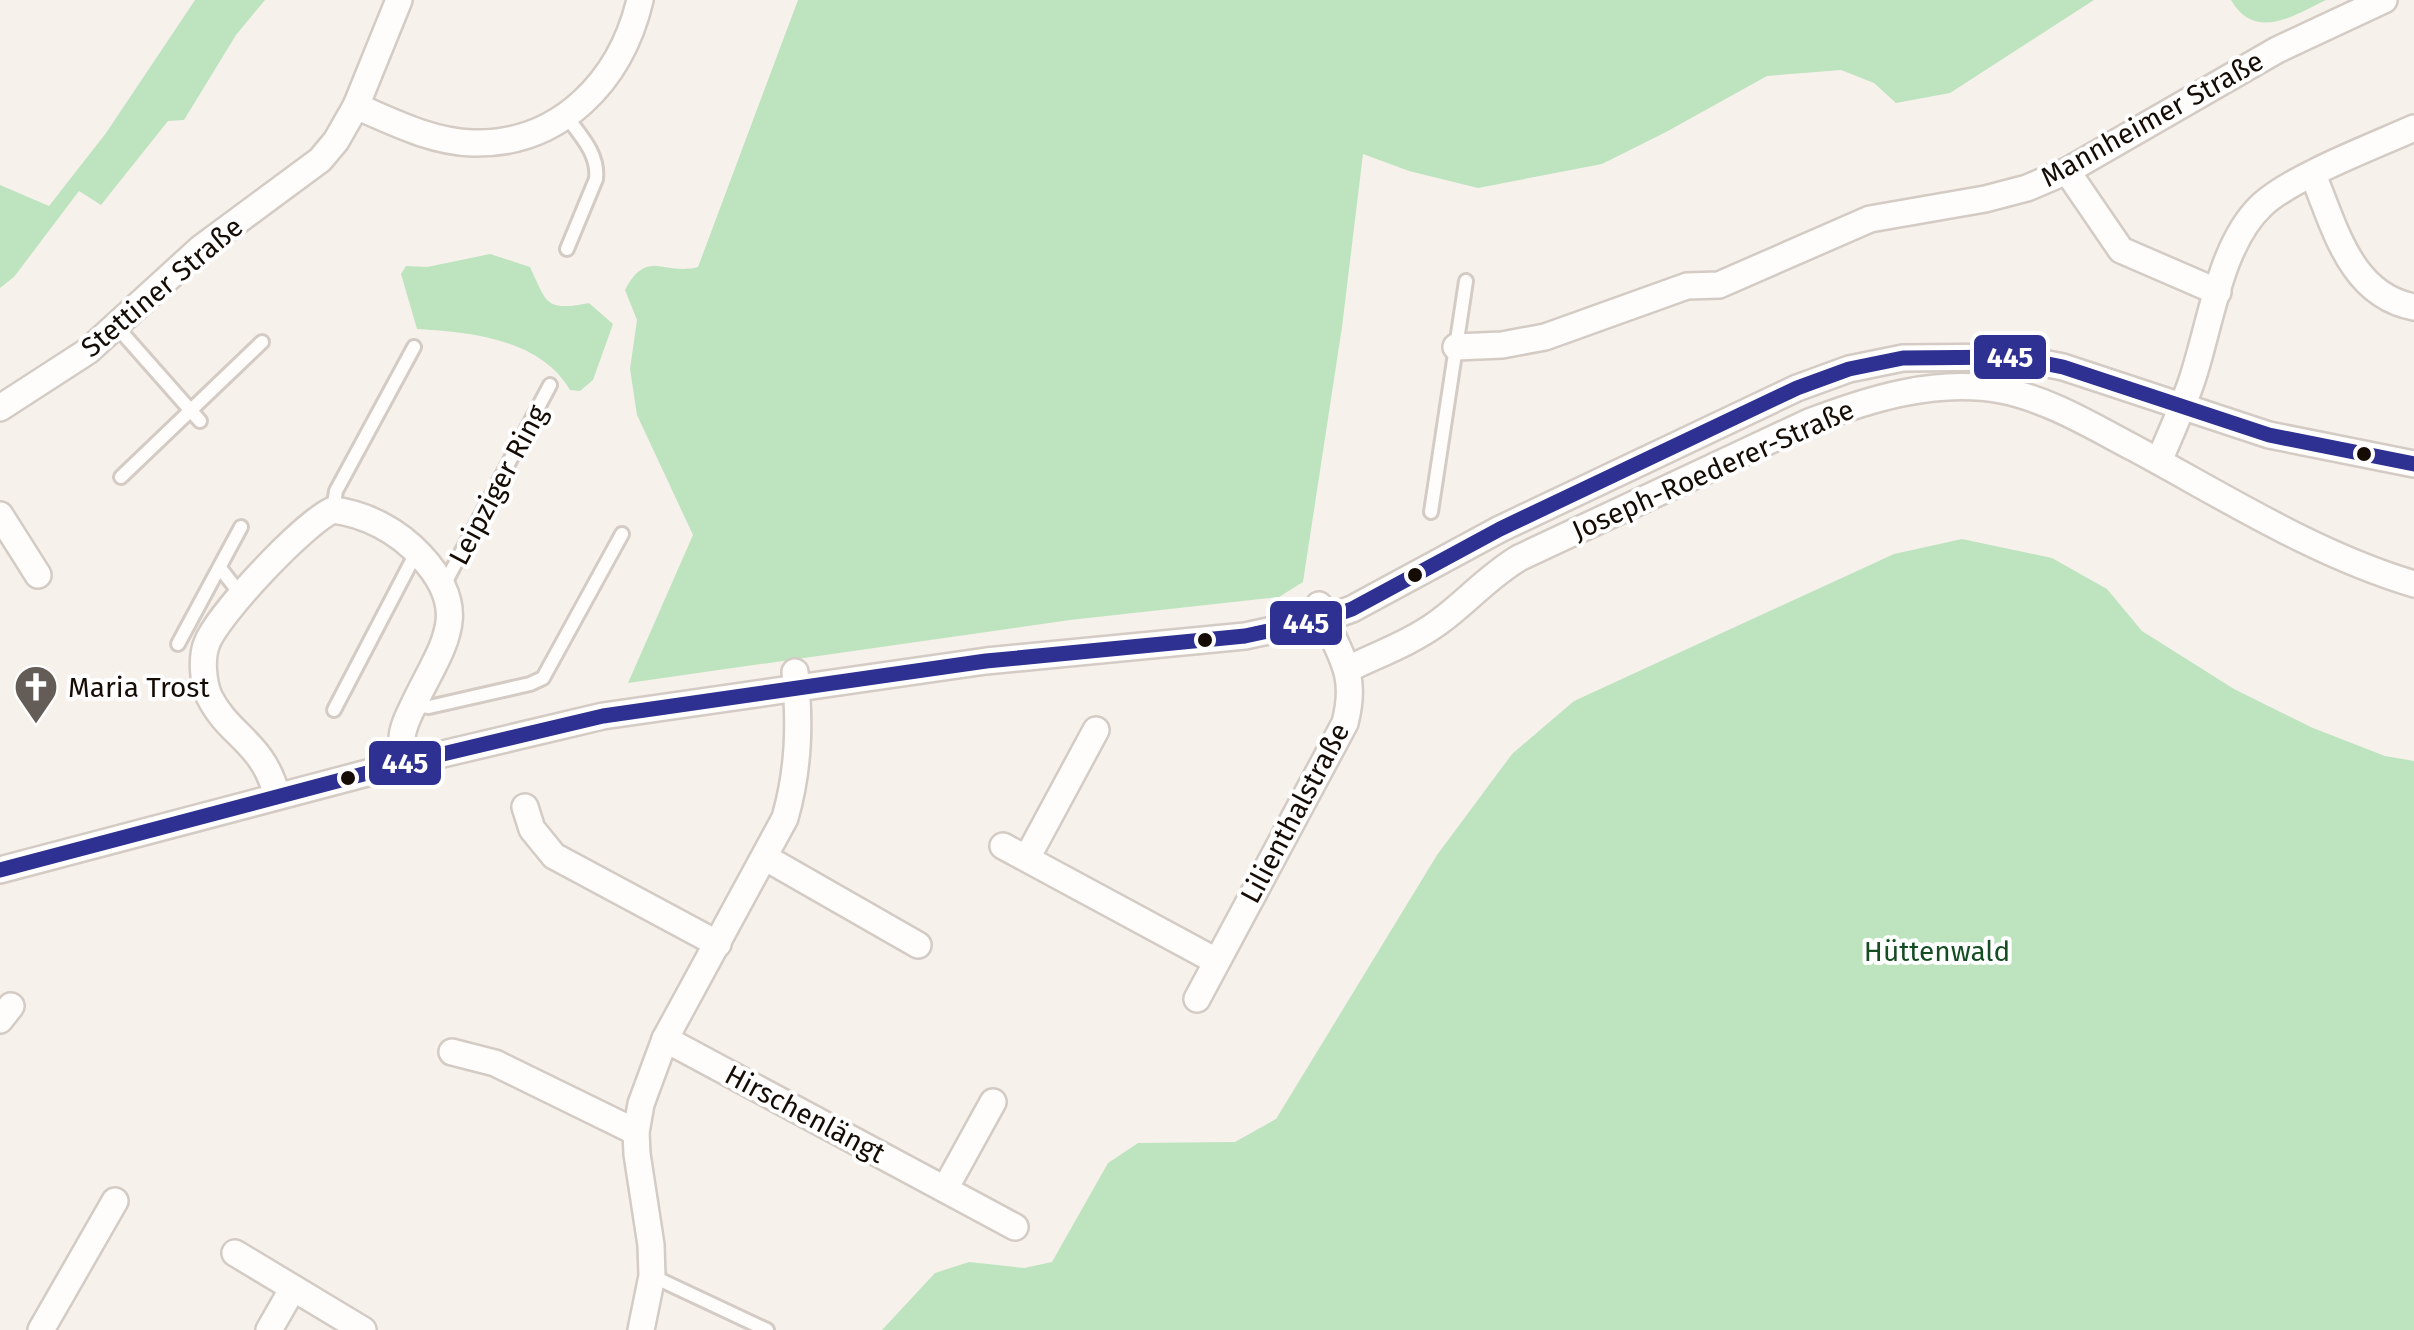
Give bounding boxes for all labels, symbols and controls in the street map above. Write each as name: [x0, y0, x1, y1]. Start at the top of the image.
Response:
street label: Mannheimer Straße: [2035, 44, 2269, 194]
street label: Stettiner Straße: [75, 210, 249, 364]
line badge: 445: [1972, 333, 2048, 381]
text: 445: [1987, 341, 2033, 374]
street label: Joseph-Roederer-Straße: [1567, 393, 1859, 547]
street label: Leipziger Ring: [442, 399, 554, 571]
unlabelled marker: [2354, 444, 2374, 464]
unlabelled marker: [1405, 565, 1425, 585]
line badge: 445: [1268, 599, 1344, 647]
text: 445: [1283, 607, 1329, 640]
unlabelled marker: [1195, 630, 1215, 650]
church icon: Maria Trost: [13, 664, 59, 725]
place label: Maria Trost: [68, 671, 210, 704]
street label: Lilienthalstraße: [1234, 717, 1356, 909]
line badge: 445: [367, 739, 443, 787]
text: 445: [382, 747, 428, 780]
unlabelled marker: [338, 768, 358, 788]
park label: Hüttenwald: [1864, 935, 2010, 968]
street label: Hirschenlängt: [719, 1058, 891, 1170]

